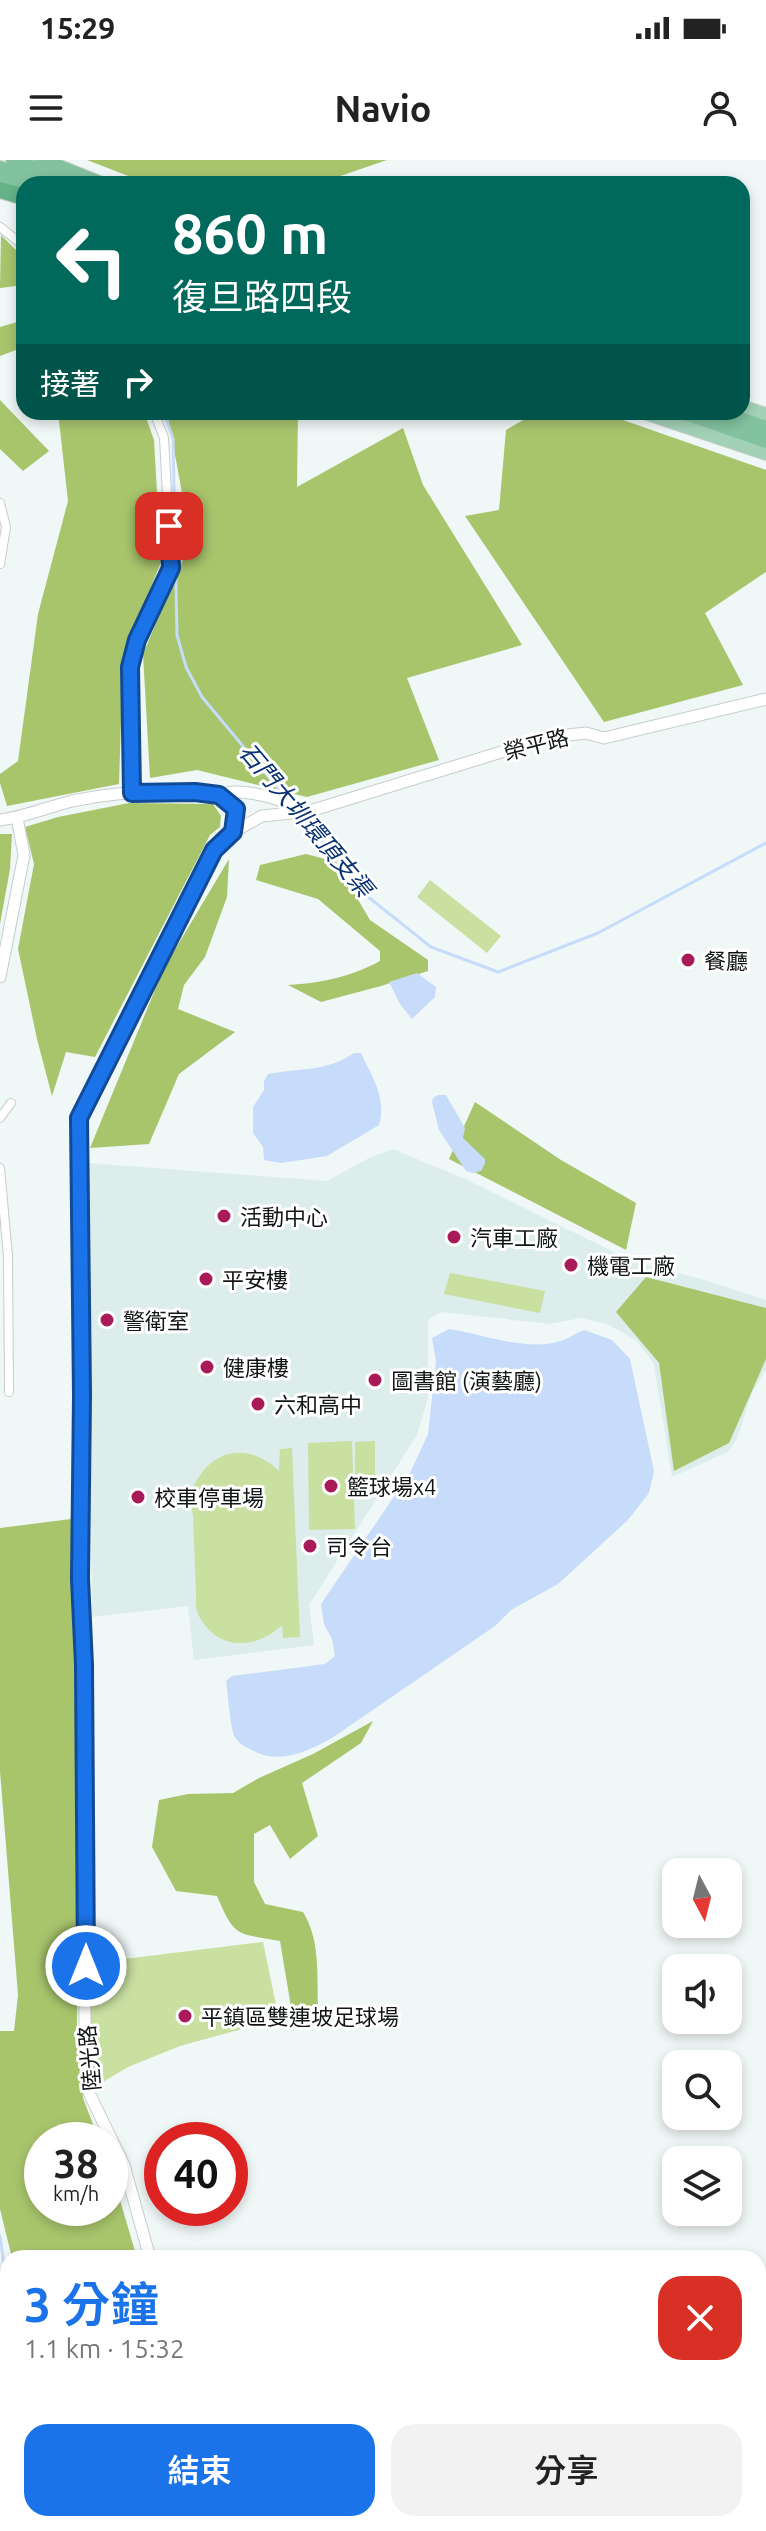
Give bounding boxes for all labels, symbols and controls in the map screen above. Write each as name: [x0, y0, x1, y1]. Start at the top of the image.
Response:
text: 15:29: [40, 11, 115, 45]
icon: menu: [24, 86, 68, 130]
icon: person: [698, 86, 742, 130]
text: Navio: [335, 88, 431, 129]
text: 860 m: [172, 202, 328, 265]
icon: left: [40, 208, 144, 312]
text: 復旦路四段: [172, 276, 352, 317]
icon: right: [116, 360, 160, 404]
text: 接著: [40, 367, 100, 401]
pin: [135, 492, 203, 560]
icon: arrive: [147, 504, 191, 548]
street label: 榮平路: [501, 724, 571, 764]
water label: 石門大圳環頂支渠: [234, 738, 380, 905]
place label: 餐廳: [704, 948, 748, 973]
marker: 餐廳: [679, 951, 697, 969]
place label: 活動中心: [240, 1204, 328, 1229]
marker: 活動中心: [215, 1207, 233, 1225]
place label: 汽車工廠: [470, 1225, 558, 1250]
marker: 汽車工廠: [445, 1228, 463, 1246]
place label: 機電工廠: [587, 1253, 675, 1278]
marker: 機電工廠: [562, 1256, 580, 1274]
place label: 平安樓: [222, 1267, 288, 1292]
marker: 平安樓: [197, 1270, 215, 1288]
place label: 警衛室: [123, 1308, 189, 1333]
marker: 警衛室: [98, 1311, 116, 1329]
place label: 健康樓: [223, 1355, 289, 1380]
marker: 健康樓: [198, 1358, 216, 1376]
place label: 圖書館 (演藝廳): [391, 1368, 542, 1394]
marker: 圖書館 (演藝廳): [366, 1371, 384, 1389]
place label: 六和高中: [274, 1392, 362, 1417]
marker: 六和高中: [249, 1395, 267, 1413]
place label: 籃球場x4: [347, 1474, 437, 1499]
marker: 籃球場x4: [322, 1477, 340, 1495]
place label: 校車停車場: [154, 1485, 264, 1510]
marker: 校車停車場: [129, 1488, 147, 1506]
place label: 司令台: [326, 1534, 392, 1559]
marker: 司令台: [301, 1537, 319, 1555]
north arrow: [662, 1858, 742, 1938]
map controls: [662, 1858, 742, 2226]
position arrow: [44, 1924, 128, 2008]
button: sound: [662, 1954, 742, 2034]
place label: 平鎮區雙連坡足球場: [201, 2004, 399, 2029]
marker: 平鎮區雙連坡足球場: [176, 2007, 194, 2025]
street label: 陸光路: [74, 2024, 104, 2092]
button: search: [662, 2050, 742, 2130]
speed limit sign: 40: [144, 2122, 248, 2226]
text: 38: [53, 2141, 99, 2186]
button: layers: [662, 2146, 742, 2226]
text: km/h: [53, 2182, 99, 2205]
button: close: [658, 2276, 742, 2360]
text: 3 分鐘: [24, 2277, 158, 2331]
text: 1.1 km · 15:32: [24, 2334, 185, 2363]
button: 結束: [24, 2424, 375, 2516]
button: 分享: [391, 2424, 742, 2516]

